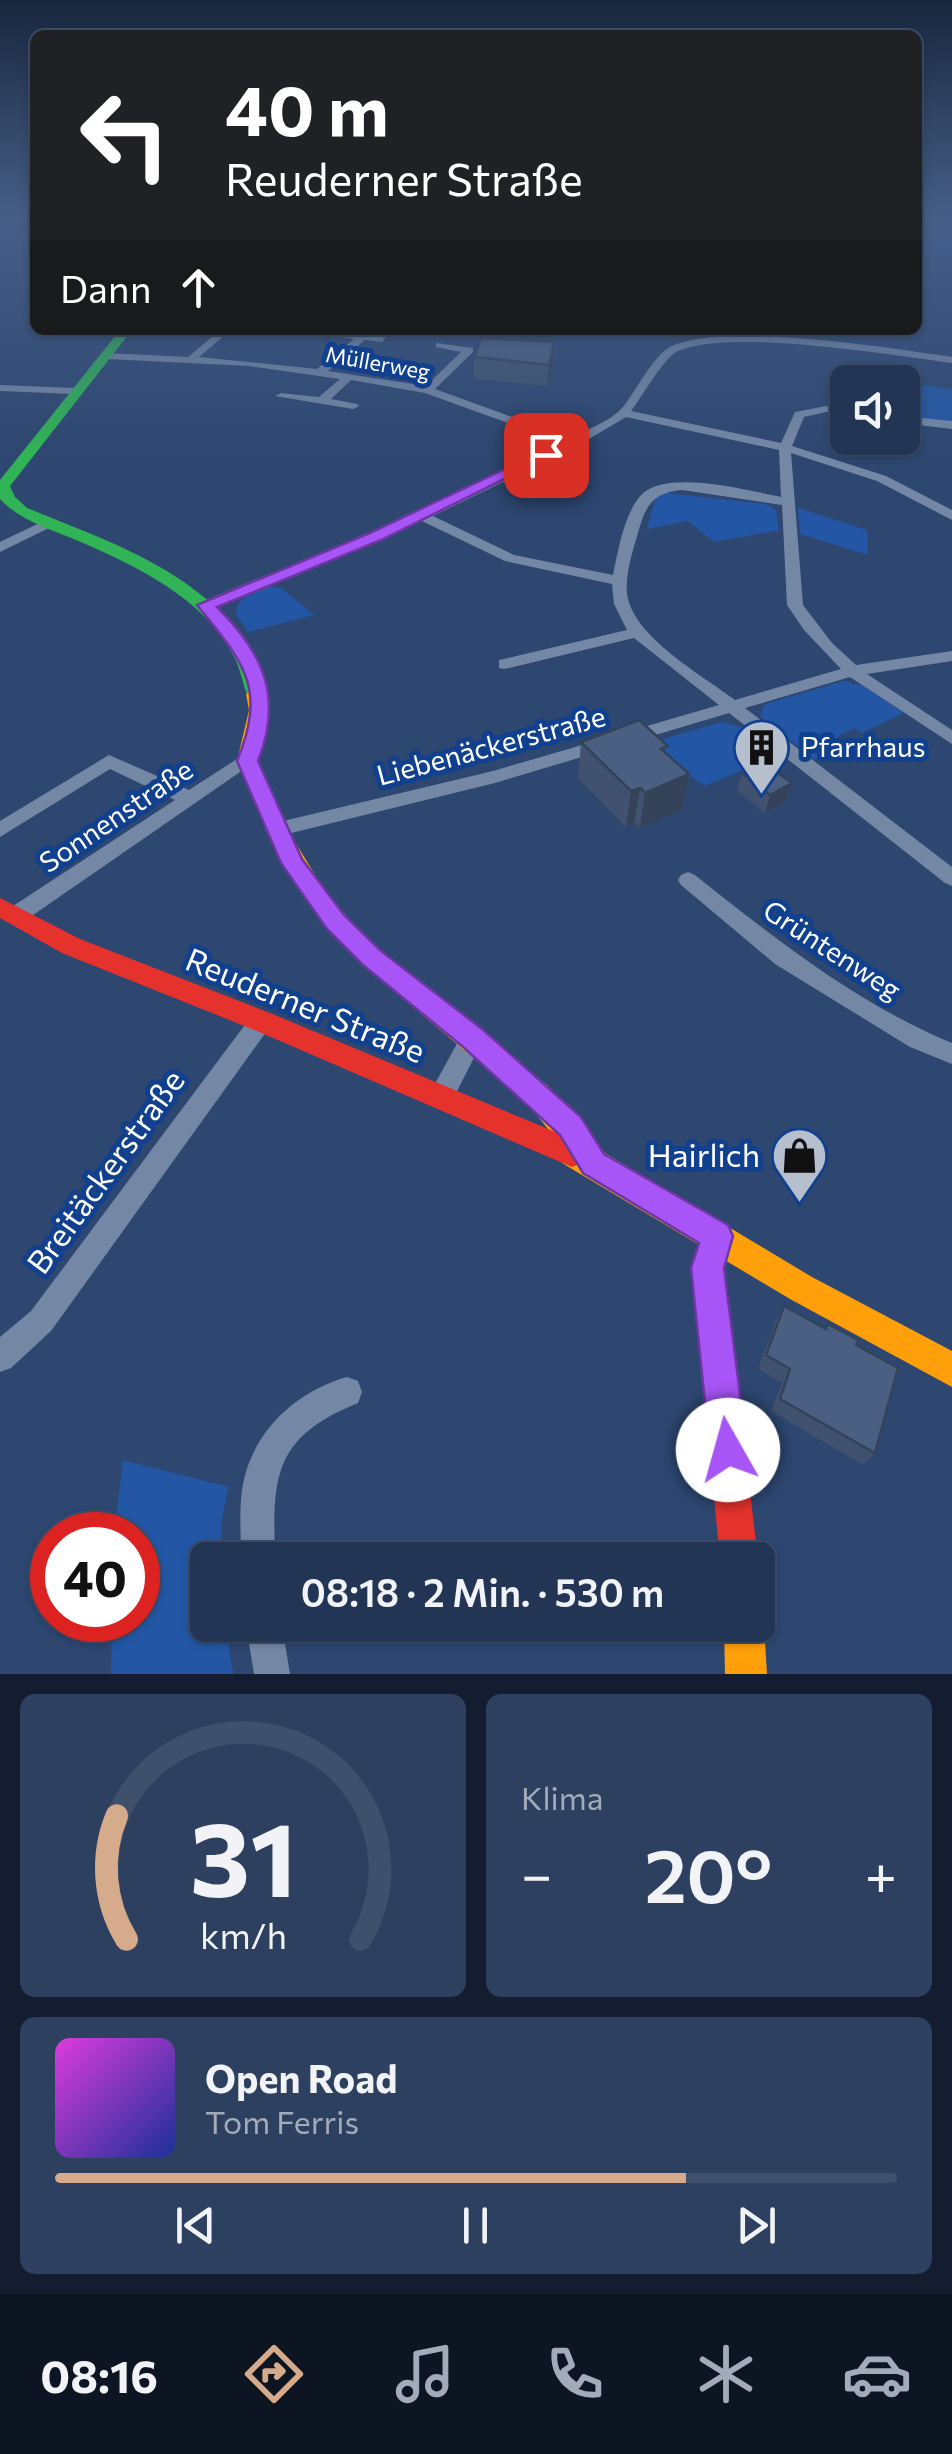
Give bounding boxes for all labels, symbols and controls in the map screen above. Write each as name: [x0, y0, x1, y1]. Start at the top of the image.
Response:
text: 40 m: [225, 65, 389, 150]
icon: left: [60, 70, 190, 200]
text: Reuderner Straße: [225, 150, 583, 205]
icon: ahead: [171, 260, 226, 315]
text: Dann: [60, 264, 151, 311]
street label: Müllerweg: [324, 340, 433, 385]
map controls: [830, 365, 920, 455]
button: sound: [830, 365, 920, 455]
pin: [504, 413, 589, 498]
icon: arrive: [519, 428, 574, 483]
street label: Liebenäckerstraße: [373, 698, 609, 792]
building icon: Pfarrhaus: [732, 717, 792, 796]
place label: Pfarrhaus: [801, 729, 925, 763]
street label: Sonnenstraße: [32, 751, 199, 879]
street label: Grüntenweg: [757, 892, 908, 1006]
street label: Reuderner Straße: [180, 938, 431, 1070]
street label: Breitäckerstraße: [17, 1061, 192, 1281]
shop icon: Hairlich: [769, 1126, 829, 1205]
place label: Hairlich: [648, 1134, 760, 1174]
position arrow: [676, 1398, 780, 1502]
speed limit sign: 40: [30, 1512, 160, 1642]
text: 08:18 · 2 Min. · 530 m: [301, 1568, 664, 1615]
text: Klima: [521, 1777, 603, 1817]
text: 31: [189, 1791, 297, 1918]
text: 20°: [644, 1827, 773, 1918]
text: −: [521, 1839, 552, 1906]
text: +: [865, 1839, 897, 1906]
text: km/h: [200, 1913, 286, 1956]
text: Open Road: [205, 2054, 398, 2101]
text: Tom Ferris: [205, 2101, 359, 2141]
icon: previous: [168, 2198, 223, 2253]
icon: pause: [448, 2198, 503, 2253]
icon: next: [729, 2198, 784, 2253]
icon: directions: [239, 2339, 309, 2409]
icon: music: [390, 2339, 460, 2409]
icon: phone: [540, 2339, 610, 2409]
icon: climate: [691, 2339, 761, 2409]
icon: car: [842, 2339, 912, 2409]
text: 08:16: [40, 2347, 158, 2402]

